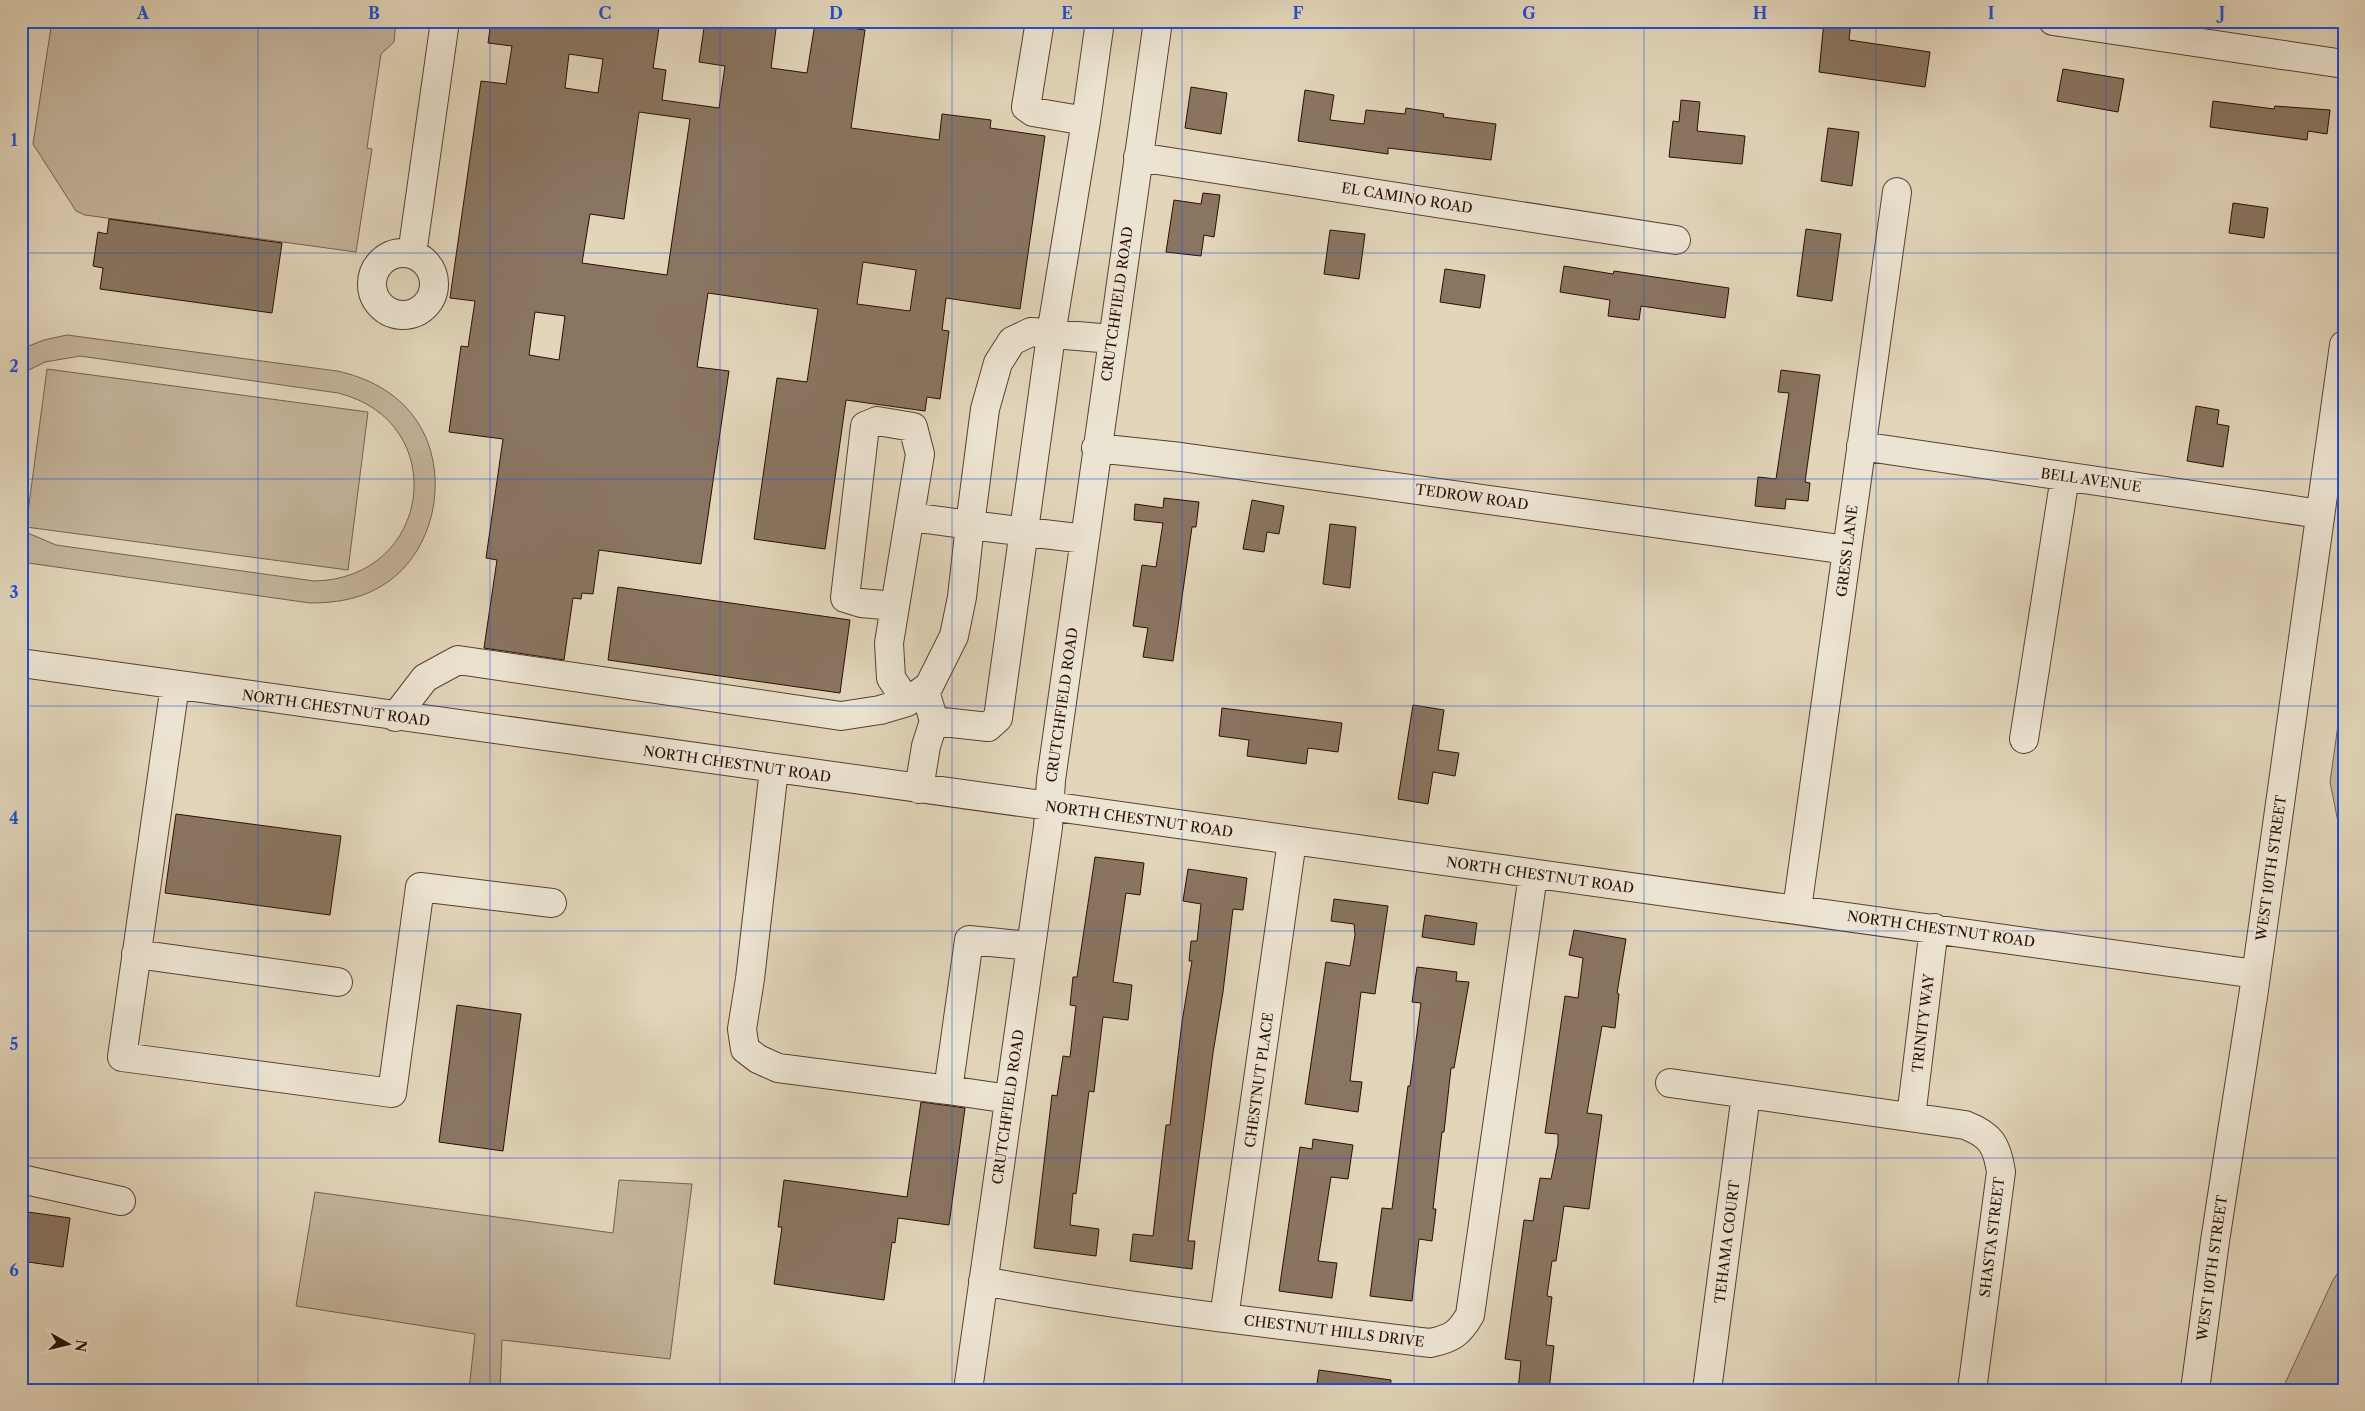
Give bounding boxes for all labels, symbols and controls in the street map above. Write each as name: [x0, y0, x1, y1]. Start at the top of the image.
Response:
text: A: [136, 3, 150, 23]
text: B: [368, 3, 380, 23]
text: C: [599, 3, 611, 23]
text: D: [829, 3, 843, 23]
text: E: [1061, 3, 1073, 23]
text: F: [1293, 3, 1304, 23]
text: G: [1522, 3, 1536, 23]
text: H: [1753, 3, 1767, 23]
text: I: [1988, 3, 1995, 23]
text: J: [2216, 3, 2225, 23]
text: 1: [10, 130, 18, 150]
street label: EL CAMINO ROAD: [1340, 179, 1474, 217]
street label: CRUTCHFIELD ROAD: [1097, 225, 1137, 383]
text: 2: [9, 356, 19, 376]
street label: BELL AVENUE: [2039, 464, 2143, 496]
street label: TEDROW ROAD: [1414, 480, 1530, 514]
street label: GRESS LANE: [1832, 504, 1862, 598]
text: 3: [9, 582, 19, 602]
street label: CRUTCHFIELD ROAD: [1042, 626, 1082, 784]
street label: NORTH CHESTNUT ROAD: [241, 686, 431, 730]
street label: NORTH CHESTNUT ROAD: [642, 742, 832, 786]
street label: WEST 10TH STREET: [2252, 793, 2290, 943]
street label: NORTH CHESTNUT ROAD: [1044, 797, 1234, 841]
text: 4: [9, 808, 19, 828]
street label: NORTH CHESTNUT ROAD: [1445, 853, 1635, 897]
street label: NORTH CHESTNUT ROAD: [1846, 907, 2036, 951]
street label: TRINITY WAY: [1908, 972, 1938, 1073]
street label: CHESTNUT PLACE: [1241, 1011, 1277, 1149]
street label: CRUTCHFIELD ROAD: [988, 1028, 1028, 1186]
text: 5: [10, 1034, 19, 1054]
street label: SHASTA STREET: [1976, 1175, 2008, 1298]
street label: TEHAMA COURT: [1711, 1179, 1744, 1305]
street label: WEST 10TH STREET: [2193, 1193, 2231, 1343]
text: 6: [9, 1260, 19, 1280]
street label: CHESTNUT HILLS DRIVE: [1243, 1311, 1425, 1351]
north arrow: [42, 1318, 92, 1368]
text: N: [71, 1339, 91, 1353]

